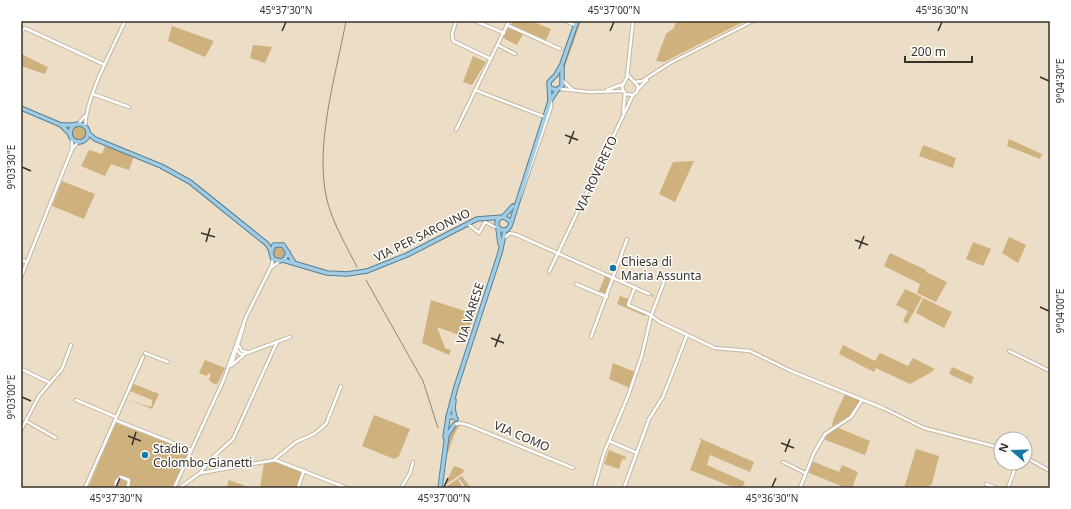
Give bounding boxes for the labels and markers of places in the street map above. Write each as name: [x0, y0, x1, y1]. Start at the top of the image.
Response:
place label: Chiesa di Maria Assunta: [621, 253, 702, 284]
marker: Chiesa di Maria Assunta: [608, 263, 618, 273]
place label: Stadio Colombo-Gianetti: [153, 440, 252, 471]
marker: Stadio Colombo-Gianetti: [140, 450, 150, 460]

